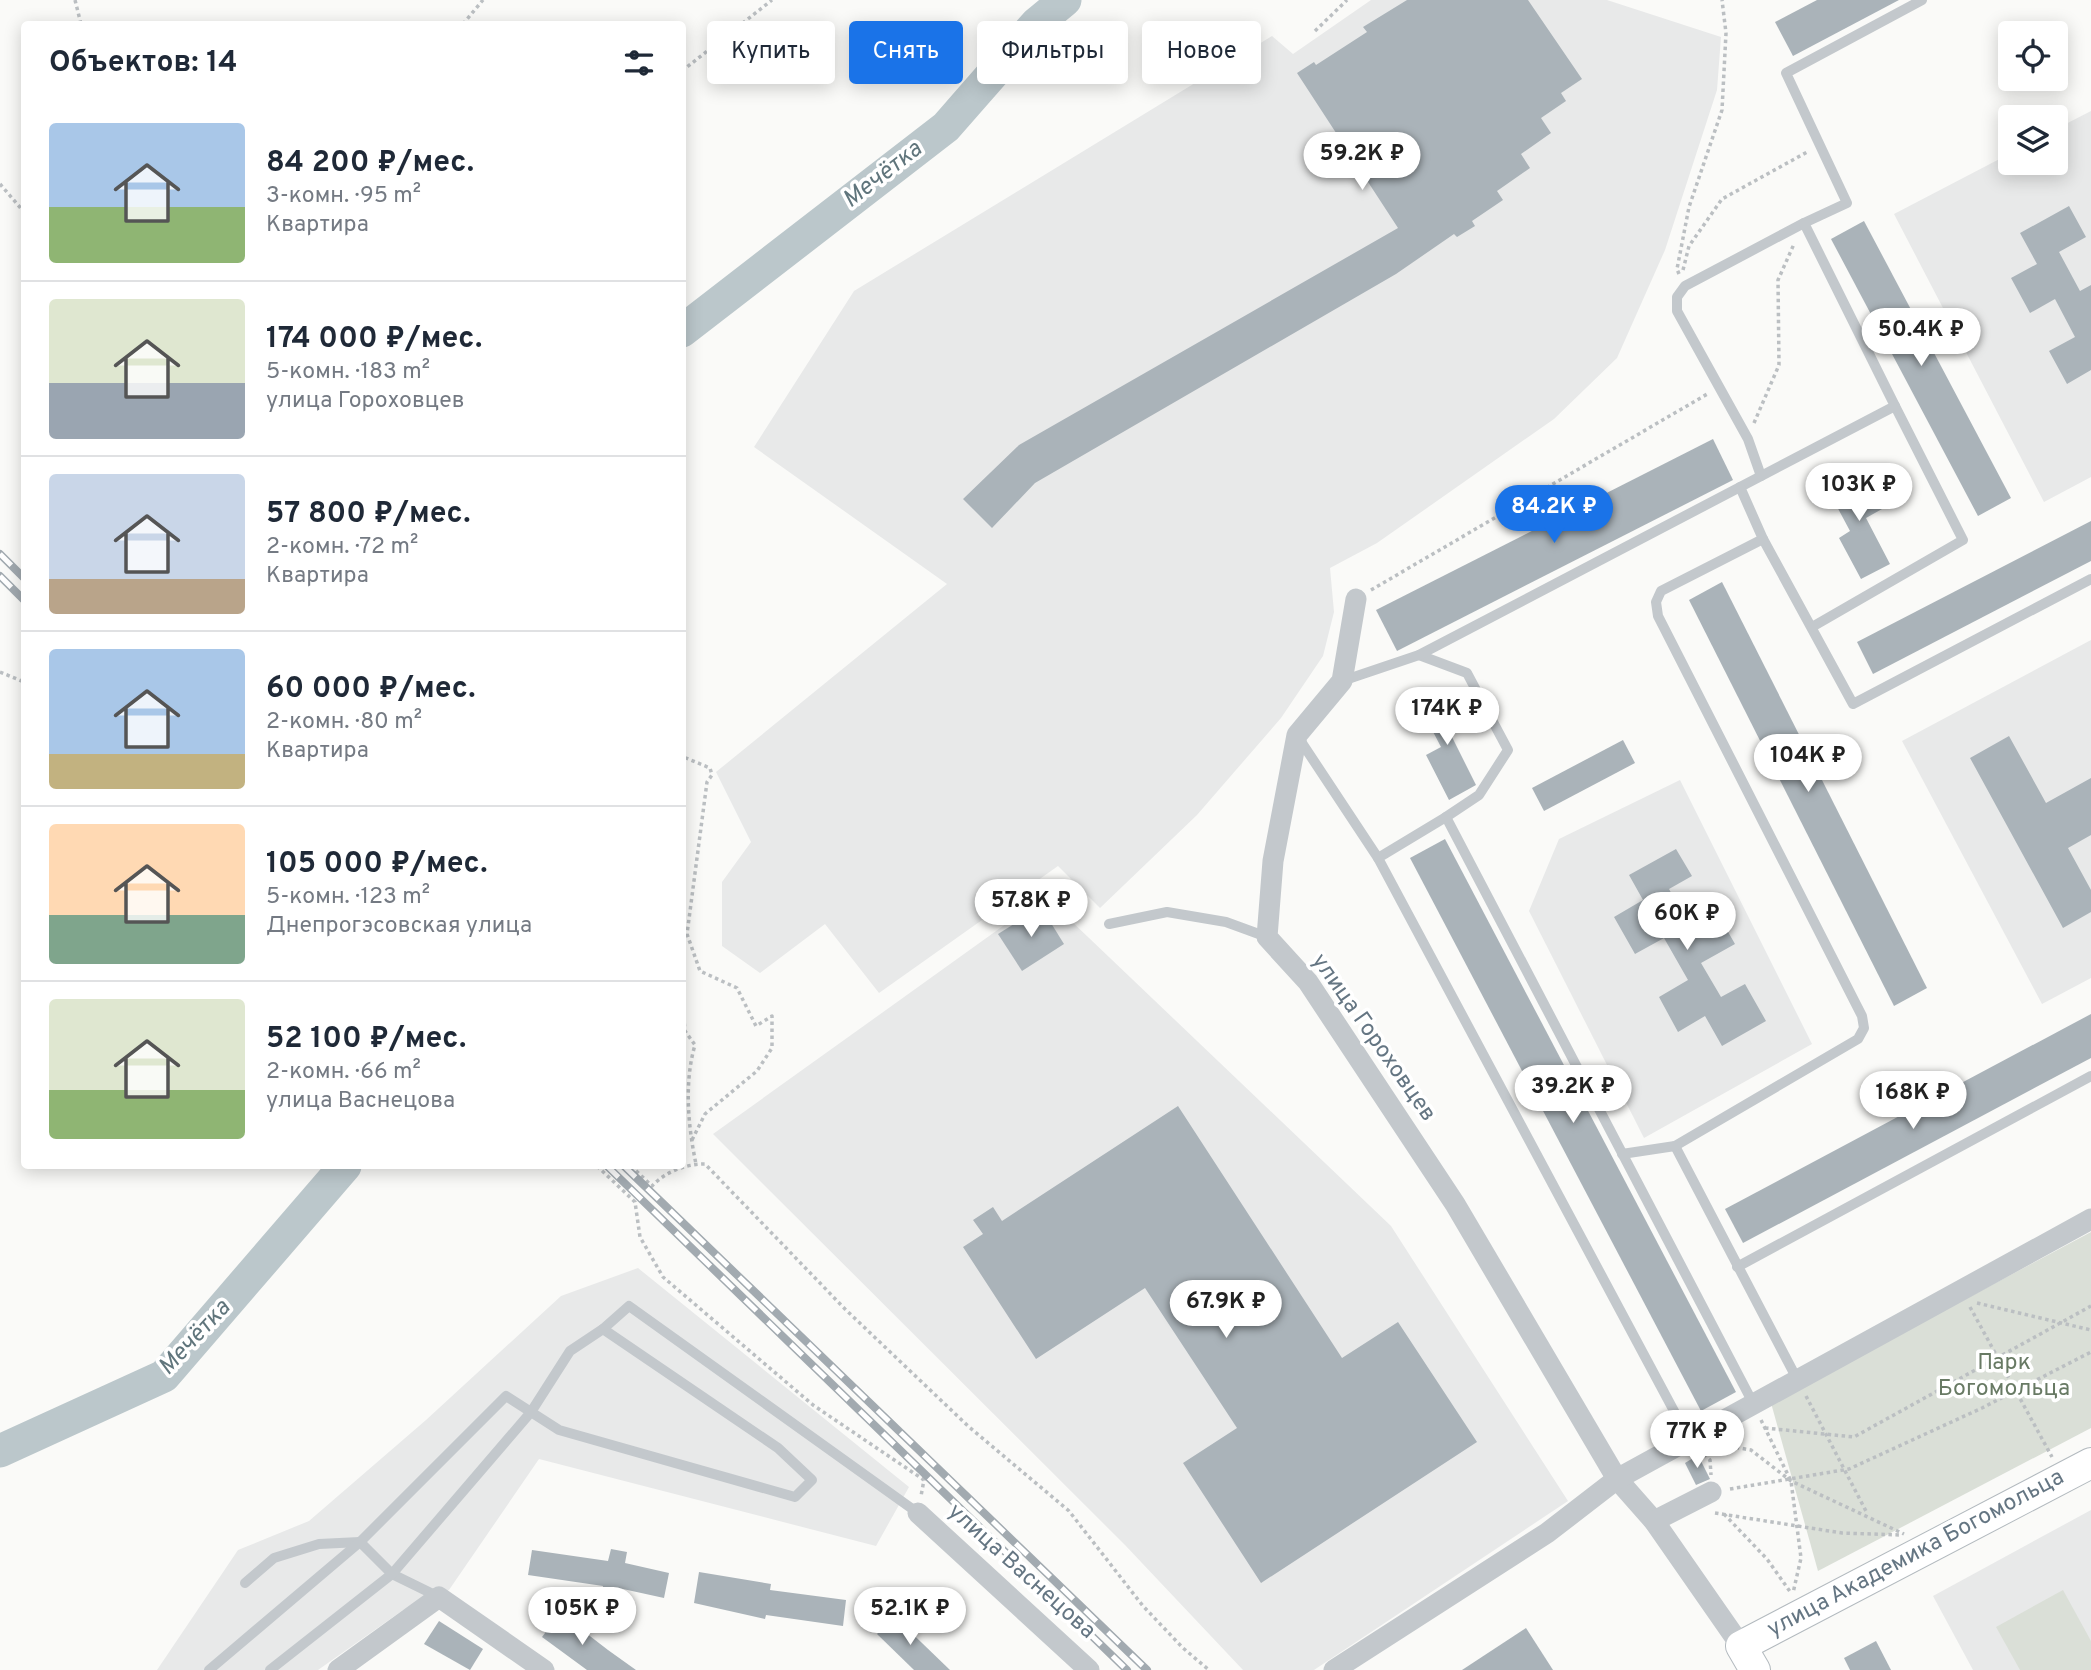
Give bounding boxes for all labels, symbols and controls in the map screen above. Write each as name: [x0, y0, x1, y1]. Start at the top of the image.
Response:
chip: Купить: [707, 21, 835, 84]
chip: Снять: [849, 21, 963, 84]
chip: Фильтры: [977, 21, 1128, 84]
chip: Новое: [1142, 21, 1261, 84]
map controls: [1998, 21, 2068, 175]
button: locate: [1998, 21, 2068, 91]
icon: filters: [620, 44, 658, 82]
text: Объектов: 14: [49, 45, 237, 82]
button: layers: [1998, 105, 2068, 175]
pin: 59.2K ₽: [1297, 132, 1427, 192]
water label: Мечётка: [837, 134, 929, 215]
text: 59.2K ₽: [1320, 140, 1405, 169]
text: 84 200 ₽/мес.: [266, 145, 474, 182]
icon: home: [105, 151, 189, 235]
text: 3-комн. · 95 m²: [266, 182, 421, 211]
text: Квартира: [266, 211, 369, 240]
pin: 50.4K ₽: [1856, 308, 1986, 368]
text: 50.4K ₽: [1878, 316, 1964, 345]
text: 174 000 ₽/мес.: [266, 321, 482, 358]
icon: home: [105, 327, 189, 411]
text: 5-комн. · 183 m²: [266, 358, 430, 387]
text: улица Гороховцев: [266, 387, 465, 416]
pin: 103K ₽: [1802, 463, 1916, 523]
text: 103K ₽: [1821, 471, 1897, 500]
pin: 84.2K ₽: [1489, 486, 1619, 545]
text: 84.2K ₽: [1511, 493, 1597, 522]
text: 57 800 ₽/мес.: [266, 496, 471, 533]
icon: home: [105, 502, 189, 586]
text: 2-комн. · 72 m²: [266, 533, 418, 562]
text: Квартира: [266, 562, 369, 591]
text: 60 000 ₽/мес.: [266, 671, 476, 708]
icon: home: [105, 677, 189, 761]
pin: 174K ₽: [1390, 688, 1504, 747]
text: 174K ₽: [1411, 695, 1483, 724]
text: 2-комн. · 80 m²: [266, 708, 422, 737]
pin: 104K ₽: [1751, 734, 1865, 794]
text: Квартира: [266, 737, 369, 766]
text: 104K ₽: [1770, 742, 1846, 771]
text: 105 000 ₽/мес.: [266, 846, 488, 883]
icon: home: [105, 852, 189, 936]
pin: 57.8K ₽: [966, 880, 1096, 939]
text: 5-комн. · 123 m²: [266, 883, 430, 912]
text: 57.8K ₽: [991, 887, 1071, 916]
pin: 60K ₽: [1638, 892, 1736, 952]
text: 60K ₽: [1654, 900, 1720, 929]
text: Днепрогэсовская улица: [266, 912, 532, 941]
street label: улица Гороховцев: [1304, 948, 1442, 1128]
text: 52 100 ₽/мес.: [266, 1021, 466, 1058]
icon: home: [105, 1027, 189, 1111]
text: 2-комн. · 66 m²: [266, 1058, 421, 1087]
pin: 39.2K ₽: [1508, 1066, 1638, 1125]
pin: 168K ₽: [1856, 1072, 1970, 1131]
text: 39.2K ₽: [1531, 1073, 1615, 1102]
text: 168K ₽: [1876, 1079, 1950, 1108]
text: улица Васнецова: [266, 1087, 455, 1116]
pin: 67.9K ₽: [1161, 1280, 1291, 1340]
text: 67.9K ₽: [1186, 1288, 1266, 1317]
water label: Мечётка: [153, 1294, 238, 1382]
park label: Парк Богомольца: [1938, 1349, 2070, 1404]
pin: 77K ₽: [1648, 1410, 1746, 1470]
text: 77K ₽: [1666, 1418, 1728, 1447]
street label: улица Академика Богомольца: [1763, 1463, 2069, 1645]
street label: улица Васнецова: [941, 1498, 1101, 1646]
pin: 105K ₽: [525, 1588, 639, 1647]
pin: 52.1K ₽: [845, 1588, 975, 1647]
text: 105K ₽: [544, 1595, 620, 1624]
text: 52.1K ₽: [870, 1595, 950, 1624]

